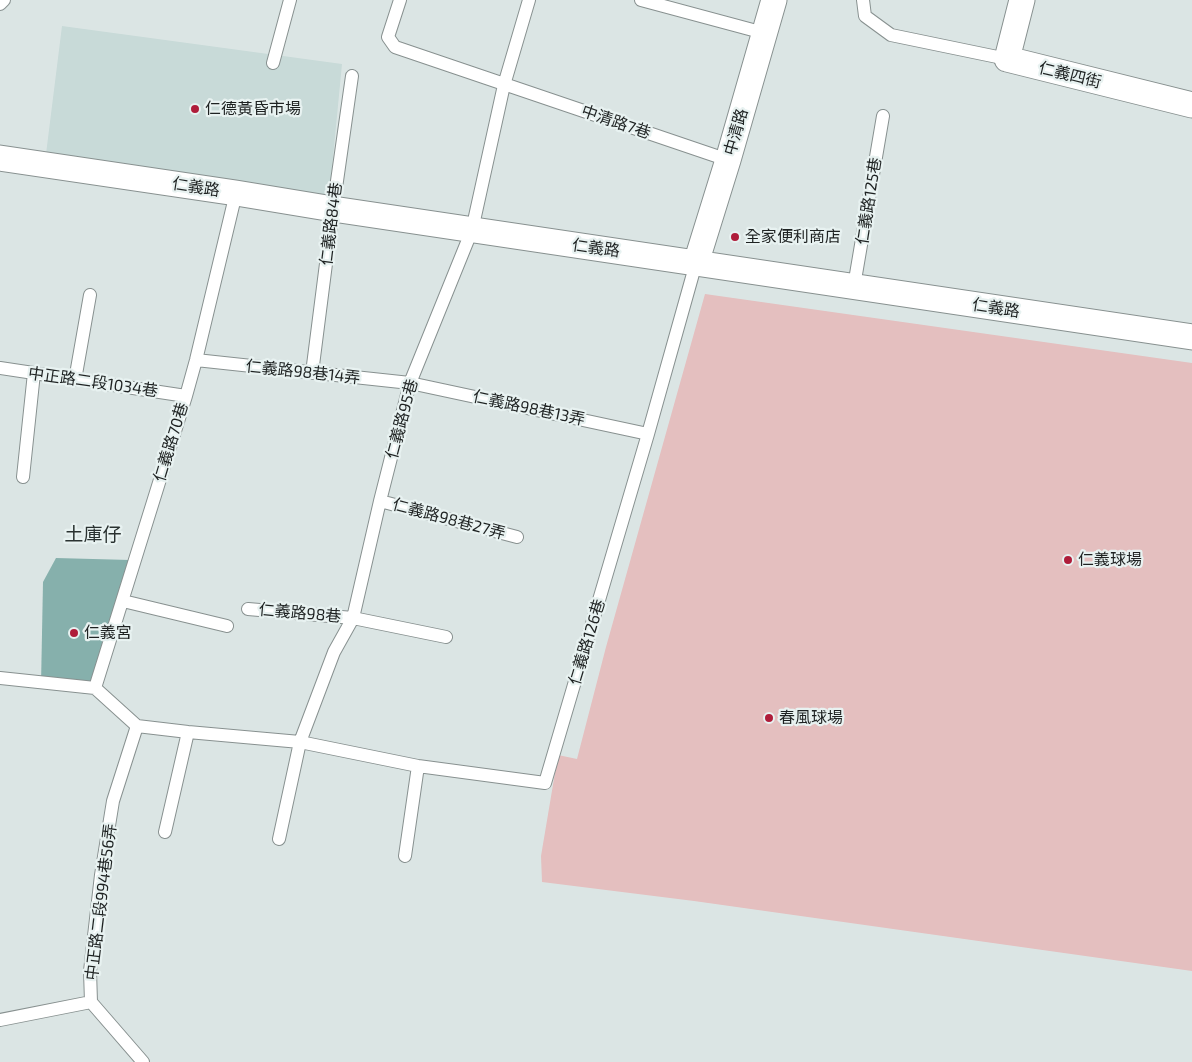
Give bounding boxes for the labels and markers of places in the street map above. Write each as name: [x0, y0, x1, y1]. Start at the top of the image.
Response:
place label: 仁德黃昏市場: [205, 99, 301, 119]
marker: 仁德黃昏市場: [189, 103, 201, 115]
place label: 全家便利商店: [745, 227, 841, 247]
marker: 全家便利商店: [729, 231, 741, 243]
place label: 仁義球場: [1078, 550, 1142, 570]
marker: 仁義球場: [1062, 554, 1074, 566]
place label: 仁義宮: [84, 623, 132, 643]
marker: 仁義宮: [68, 627, 80, 639]
place label: 春風球場: [779, 708, 843, 728]
marker: 春風球場: [763, 712, 775, 724]

